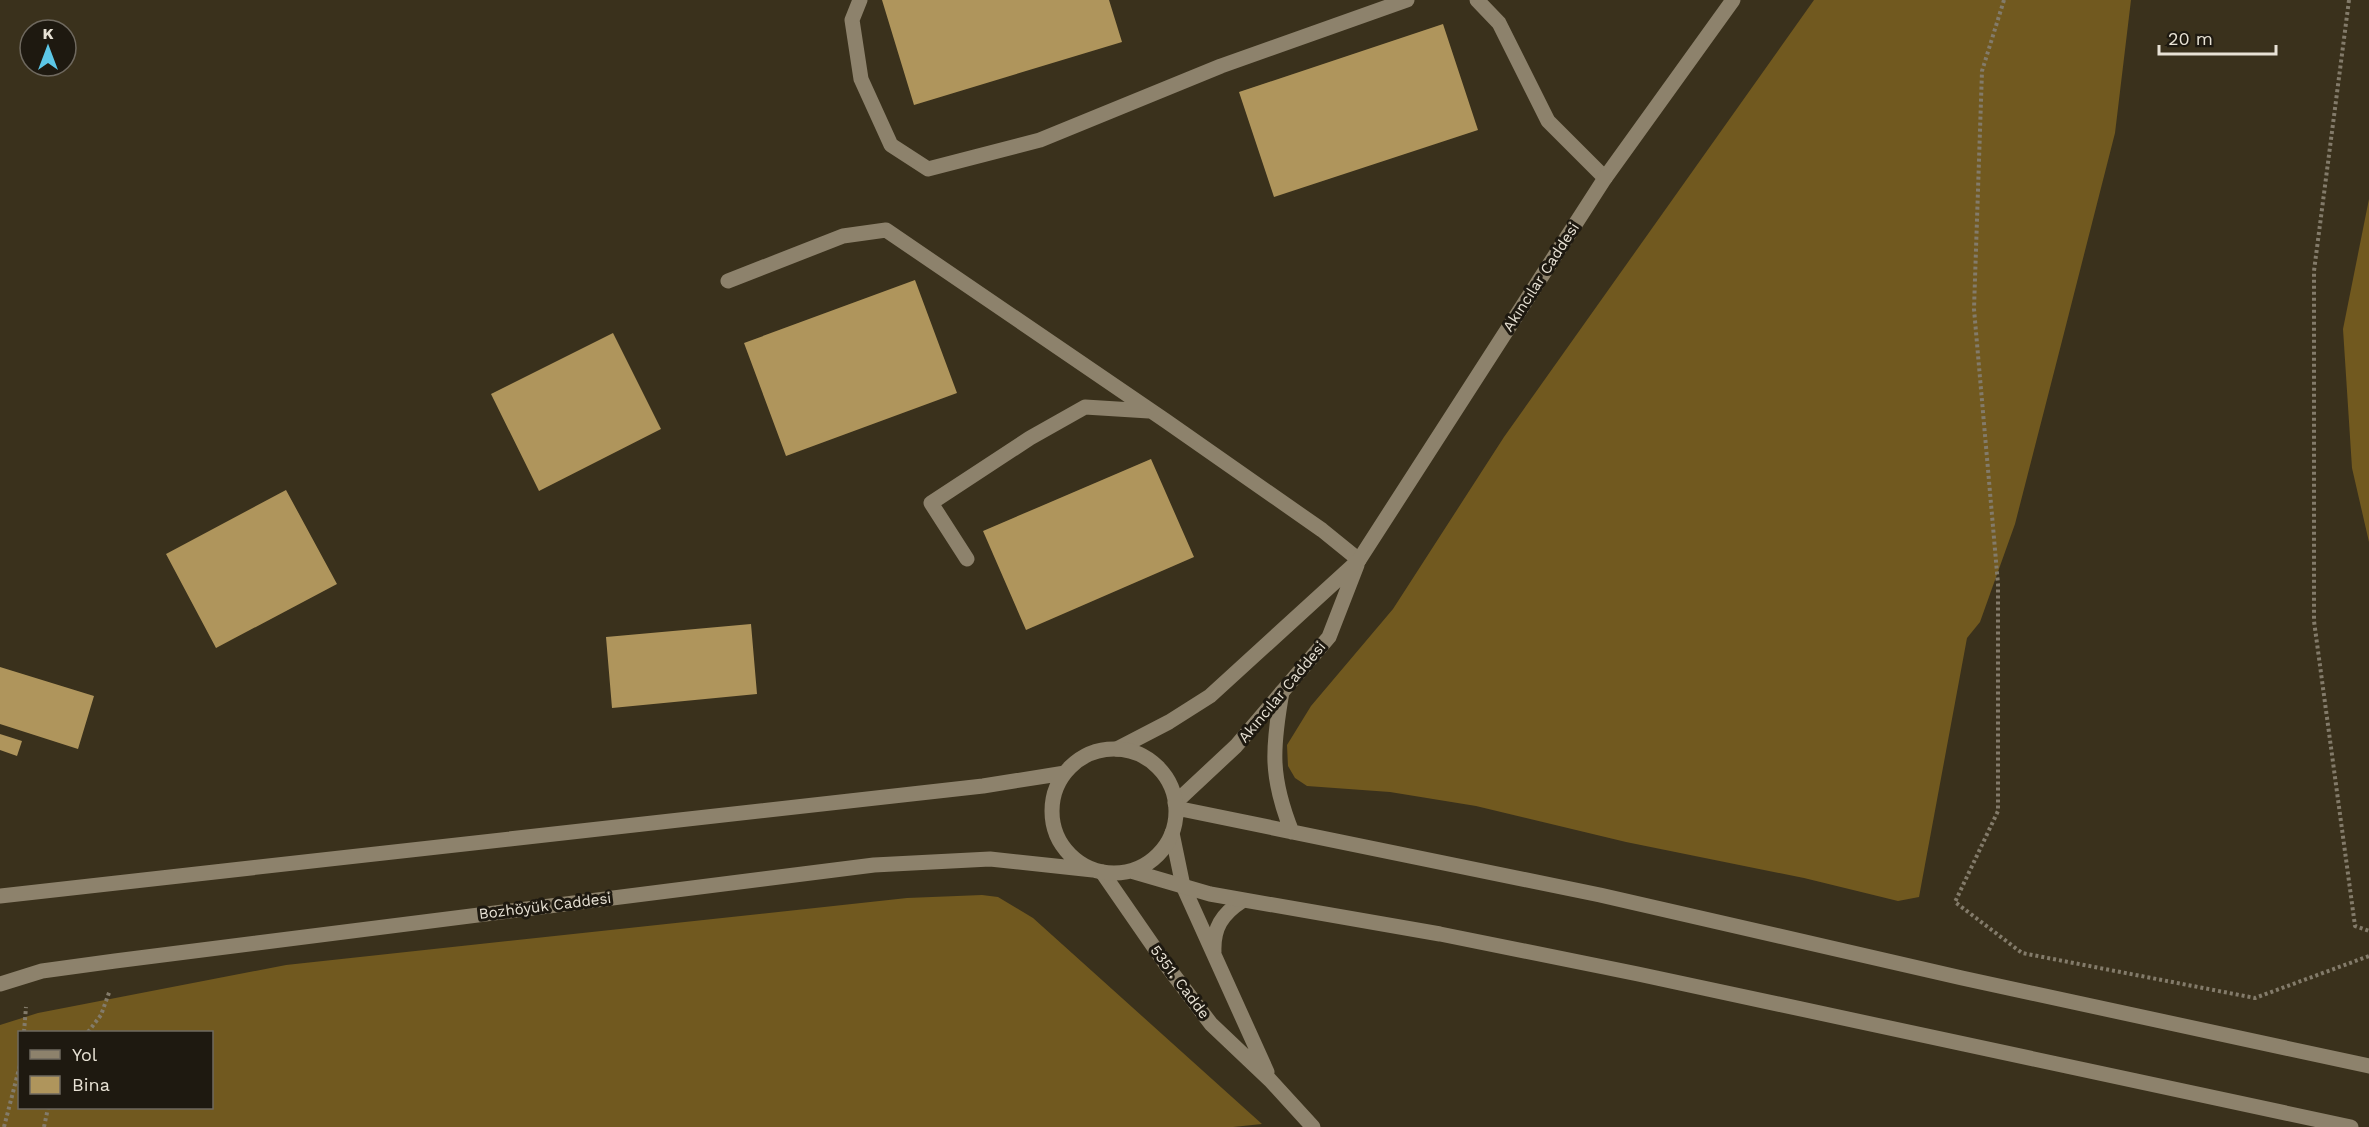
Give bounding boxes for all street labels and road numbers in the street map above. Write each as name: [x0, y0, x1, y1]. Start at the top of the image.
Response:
street label: Akıncılar Caddesi: [1499, 219, 1583, 335]
street label: Akıncılar Caddesi: [1235, 638, 1329, 746]
street label: Bozhöyük Caddesi: [478, 889, 612, 923]
street label: 5351. Cadde: [1147, 942, 1213, 1022]

